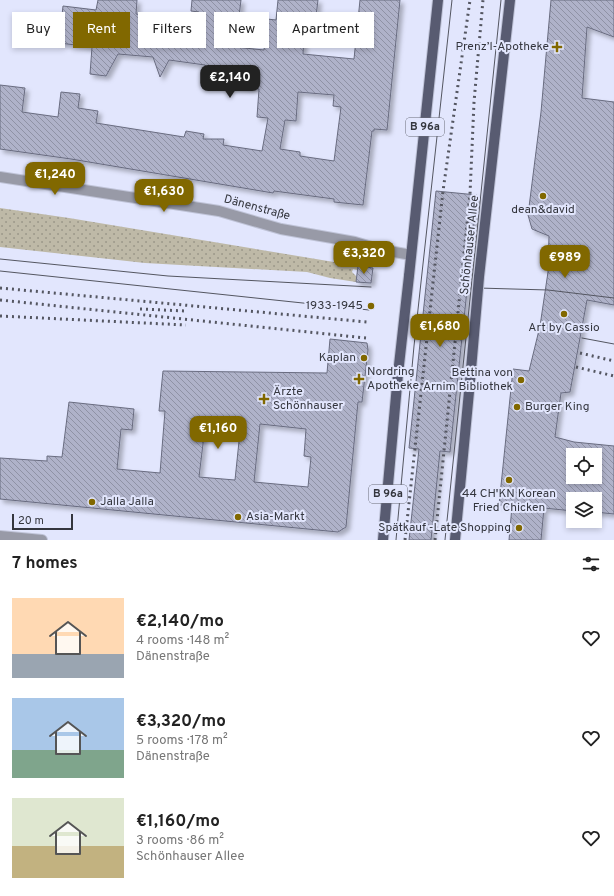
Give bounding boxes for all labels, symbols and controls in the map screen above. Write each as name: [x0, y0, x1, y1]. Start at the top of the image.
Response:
chip: Buy: [12, 12, 65, 48]
chip: Rent: [73, 12, 130, 48]
chip: Filters: [138, 12, 206, 48]
chip: New: [214, 12, 269, 48]
chip: Apartment: [277, 12, 374, 48]
place label: Prenz’l-Apotheke: [455, 39, 549, 55]
marker: Prenz’l-Apotheke: [552, 42, 562, 52]
pin: €2,140: [197, 65, 263, 99]
text: €2,140: [209, 70, 251, 86]
road number: B 96a: [406, 118, 444, 136]
pin: €1,240: [22, 162, 88, 196]
text: €1,240: [34, 167, 76, 183]
pin: €1,630: [131, 179, 197, 213]
text: €1,630: [144, 184, 184, 200]
street label: Dänenstraße: [222, 191, 292, 225]
marker: dean&david: [538, 191, 548, 201]
street label: Schönhauser Allee: [457, 194, 483, 296]
place label: dean&david: [511, 202, 575, 218]
pin: €3,320: [331, 241, 397, 275]
pin: €989: [541, 245, 589, 279]
text: €3,320: [342, 246, 386, 262]
text: €989: [549, 250, 581, 266]
place label: 1933-1945: [306, 298, 363, 314]
marker: 1933-1945: [366, 301, 376, 311]
marker: Art by Cassio: [559, 309, 569, 319]
pin: €1,680: [407, 314, 473, 348]
text: €1,680: [419, 319, 461, 335]
place label: Art by Cassio: [528, 320, 600, 336]
place label: Kaplan: [319, 350, 356, 366]
marker: Kaplan: [359, 353, 369, 363]
place label: Nordring Apotheke: [367, 364, 419, 394]
place label: Bettina von Arnim Bibliothek: [423, 365, 513, 395]
marker: Nordring Apotheke: [354, 374, 364, 384]
marker: Bettina von Arnim Bibliothek: [516, 375, 526, 385]
place label: Ärzte Schönhauser: [273, 384, 344, 414]
marker: Ärzte Schönhauser: [258, 393, 270, 405]
place label: Burger King: [525, 399, 590, 415]
marker: Burger King: [512, 402, 522, 412]
pin: €1,160: [185, 416, 251, 450]
text: €1,160: [199, 421, 237, 437]
map controls: [566, 448, 602, 528]
button: locate: [566, 448, 602, 484]
marker: 44 CH'KN Korean Fried Chicken: [504, 475, 514, 485]
road number: B 96a: [369, 485, 407, 503]
place label: 44 CH'KN Korean Fried Chicken: [462, 486, 556, 516]
button: layers: [566, 492, 602, 528]
place label: Jalla Jalla: [100, 494, 154, 510]
marker: Jalla Jalla: [87, 497, 97, 507]
place label: Asia-Markt: [246, 509, 305, 525]
scale bar: [12, 512, 73, 531]
marker: Asia-Markt: [233, 512, 243, 522]
text: 20 m: [18, 514, 44, 528]
place label: Spätkauf -Late Shopping: [378, 520, 511, 536]
marker: Spätkauf -Late Shopping: [514, 523, 524, 533]
text: 7 homes: [12, 553, 78, 575]
icon: filters: [580, 553, 602, 575]
text: €2,140/mo: [136, 611, 224, 633]
icon: home: [44, 614, 92, 662]
icon: heart: [580, 627, 602, 649]
text: 4 rooms · 148 m²: [136, 633, 229, 649]
text: Dänenstraße: [136, 649, 210, 665]
text: €3,320/mo: [136, 711, 226, 733]
icon: home: [44, 714, 92, 762]
icon: heart: [580, 727, 602, 749]
text: 5 rooms · 178 m²: [136, 733, 228, 749]
text: Dänenstraße: [136, 749, 210, 765]
text: €1,160/mo: [136, 811, 220, 833]
icon: home: [44, 814, 92, 862]
icon: heart: [580, 827, 602, 849]
text: 3 rooms · 86 m²: [136, 833, 224, 849]
text: Schönhauser Allee: [136, 849, 244, 865]

